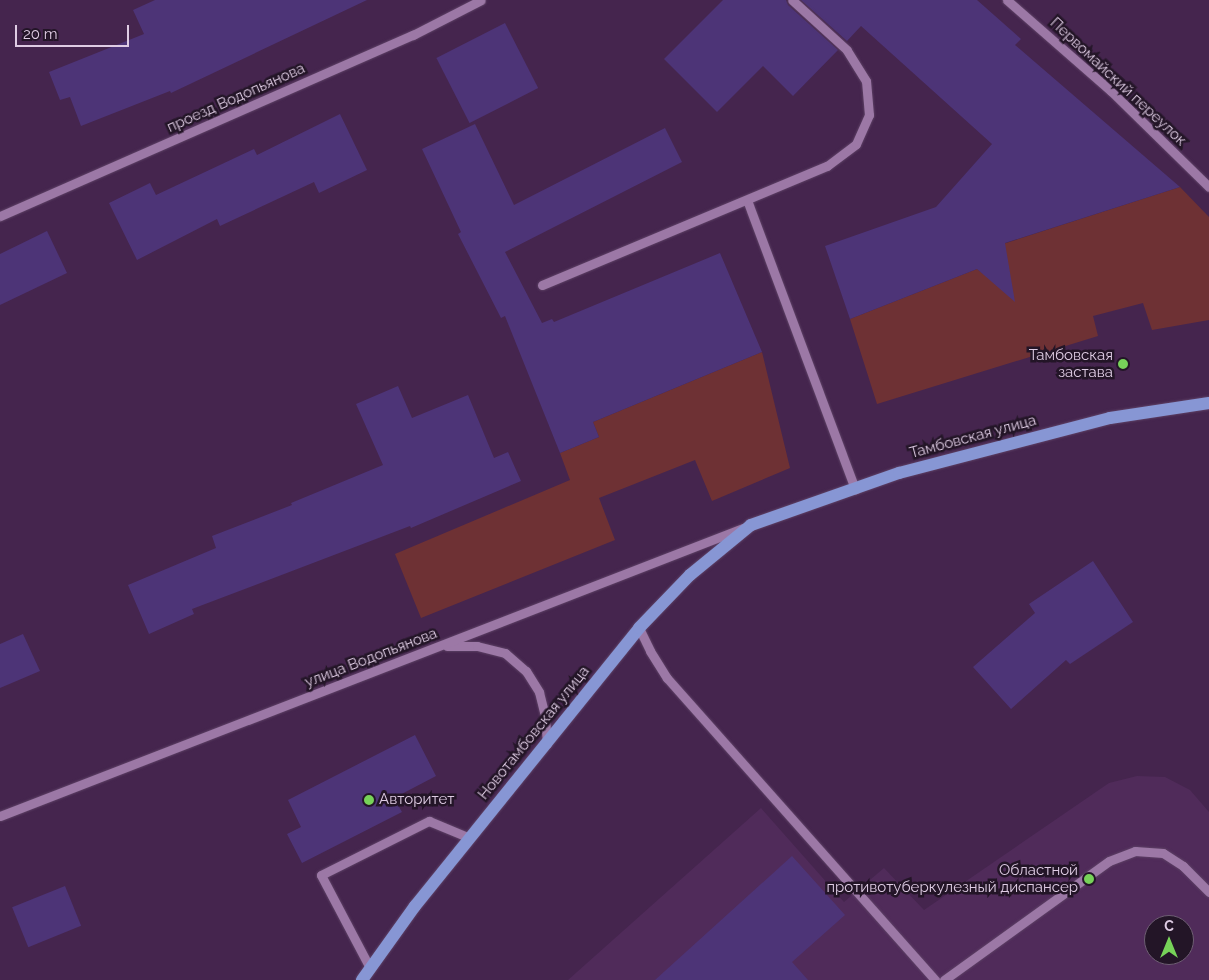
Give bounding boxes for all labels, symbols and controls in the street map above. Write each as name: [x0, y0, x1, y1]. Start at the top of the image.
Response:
street label: Первомайский переулок: [1046, 14, 1190, 150]
scale bar: [18, 15, 131, 47]
text: 20 m: [23, 25, 58, 43]
street label: проезд Водопьянова: [164, 59, 308, 137]
place label: Тамбовская застава: [1029, 346, 1113, 381]
marker: Тамбовская застава: [1117, 358, 1129, 370]
street label: Тамбовская улица: [908, 411, 1038, 463]
street label: улица Водопьянова: [302, 624, 440, 692]
street label: Новотамбовская улица: [474, 662, 594, 804]
place label: Авторитет: [379, 791, 455, 809]
marker: Авторитет: [363, 794, 375, 806]
place label: Областной противотуберкулезный диспансер: [826, 861, 1078, 896]
marker: Областной противотуберкулезный диспансер: [1082, 872, 1096, 886]
north arrow: [1144, 915, 1194, 965]
text: С: [1164, 918, 1174, 934]

